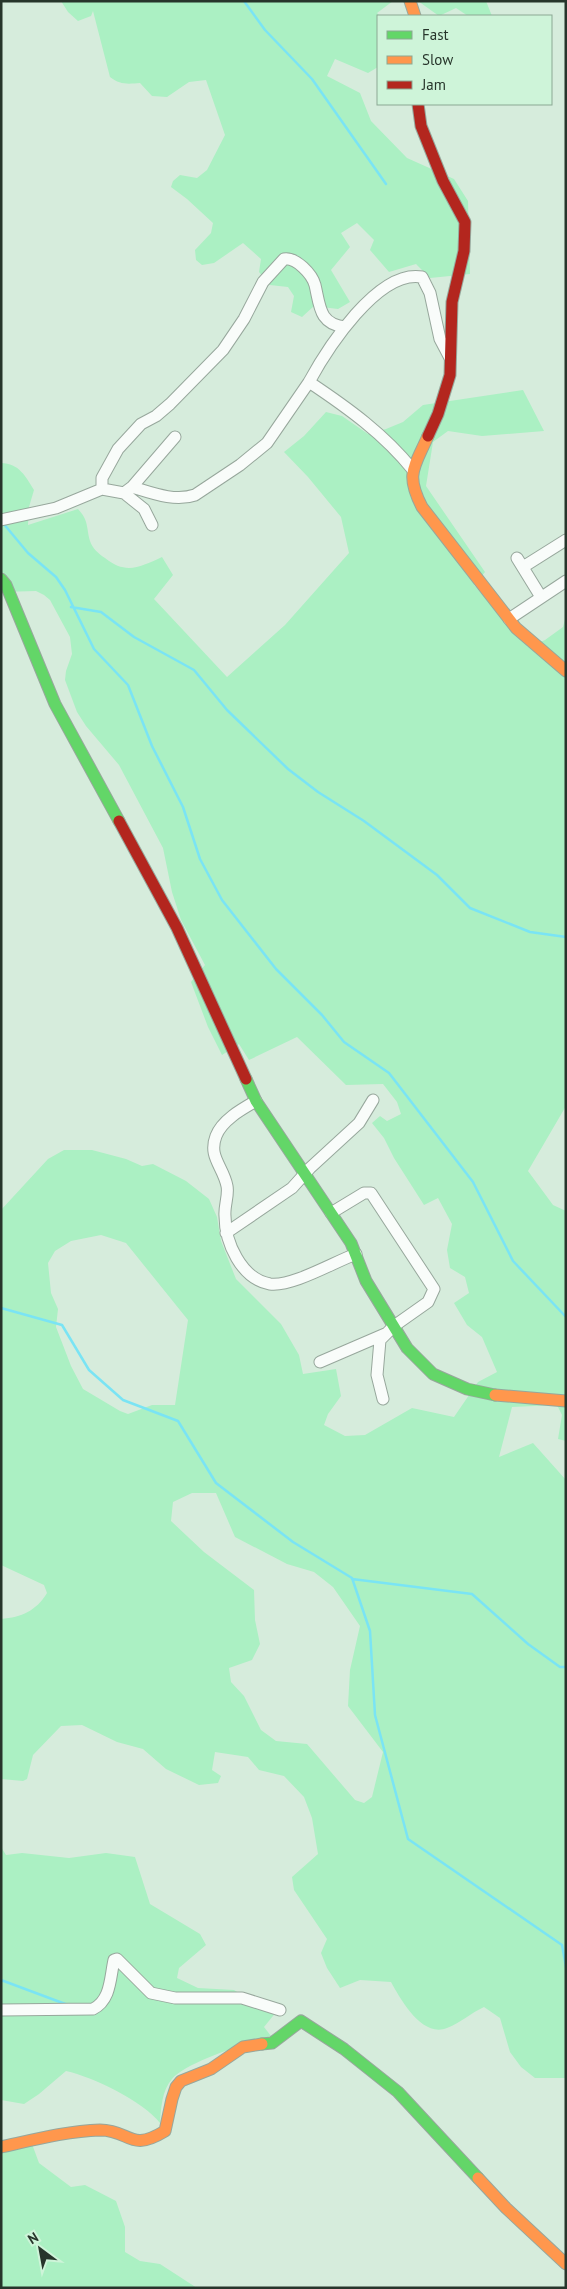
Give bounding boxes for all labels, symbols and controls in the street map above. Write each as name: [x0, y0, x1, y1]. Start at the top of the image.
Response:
legend: [377, 15, 552, 105]
text: Fast: [422, 25, 449, 44]
text: Slow: [422, 50, 453, 69]
text: Jam: [421, 75, 446, 94]
north arrow: [15, 2224, 65, 2274]
text: N: [24, 2228, 42, 2248]

